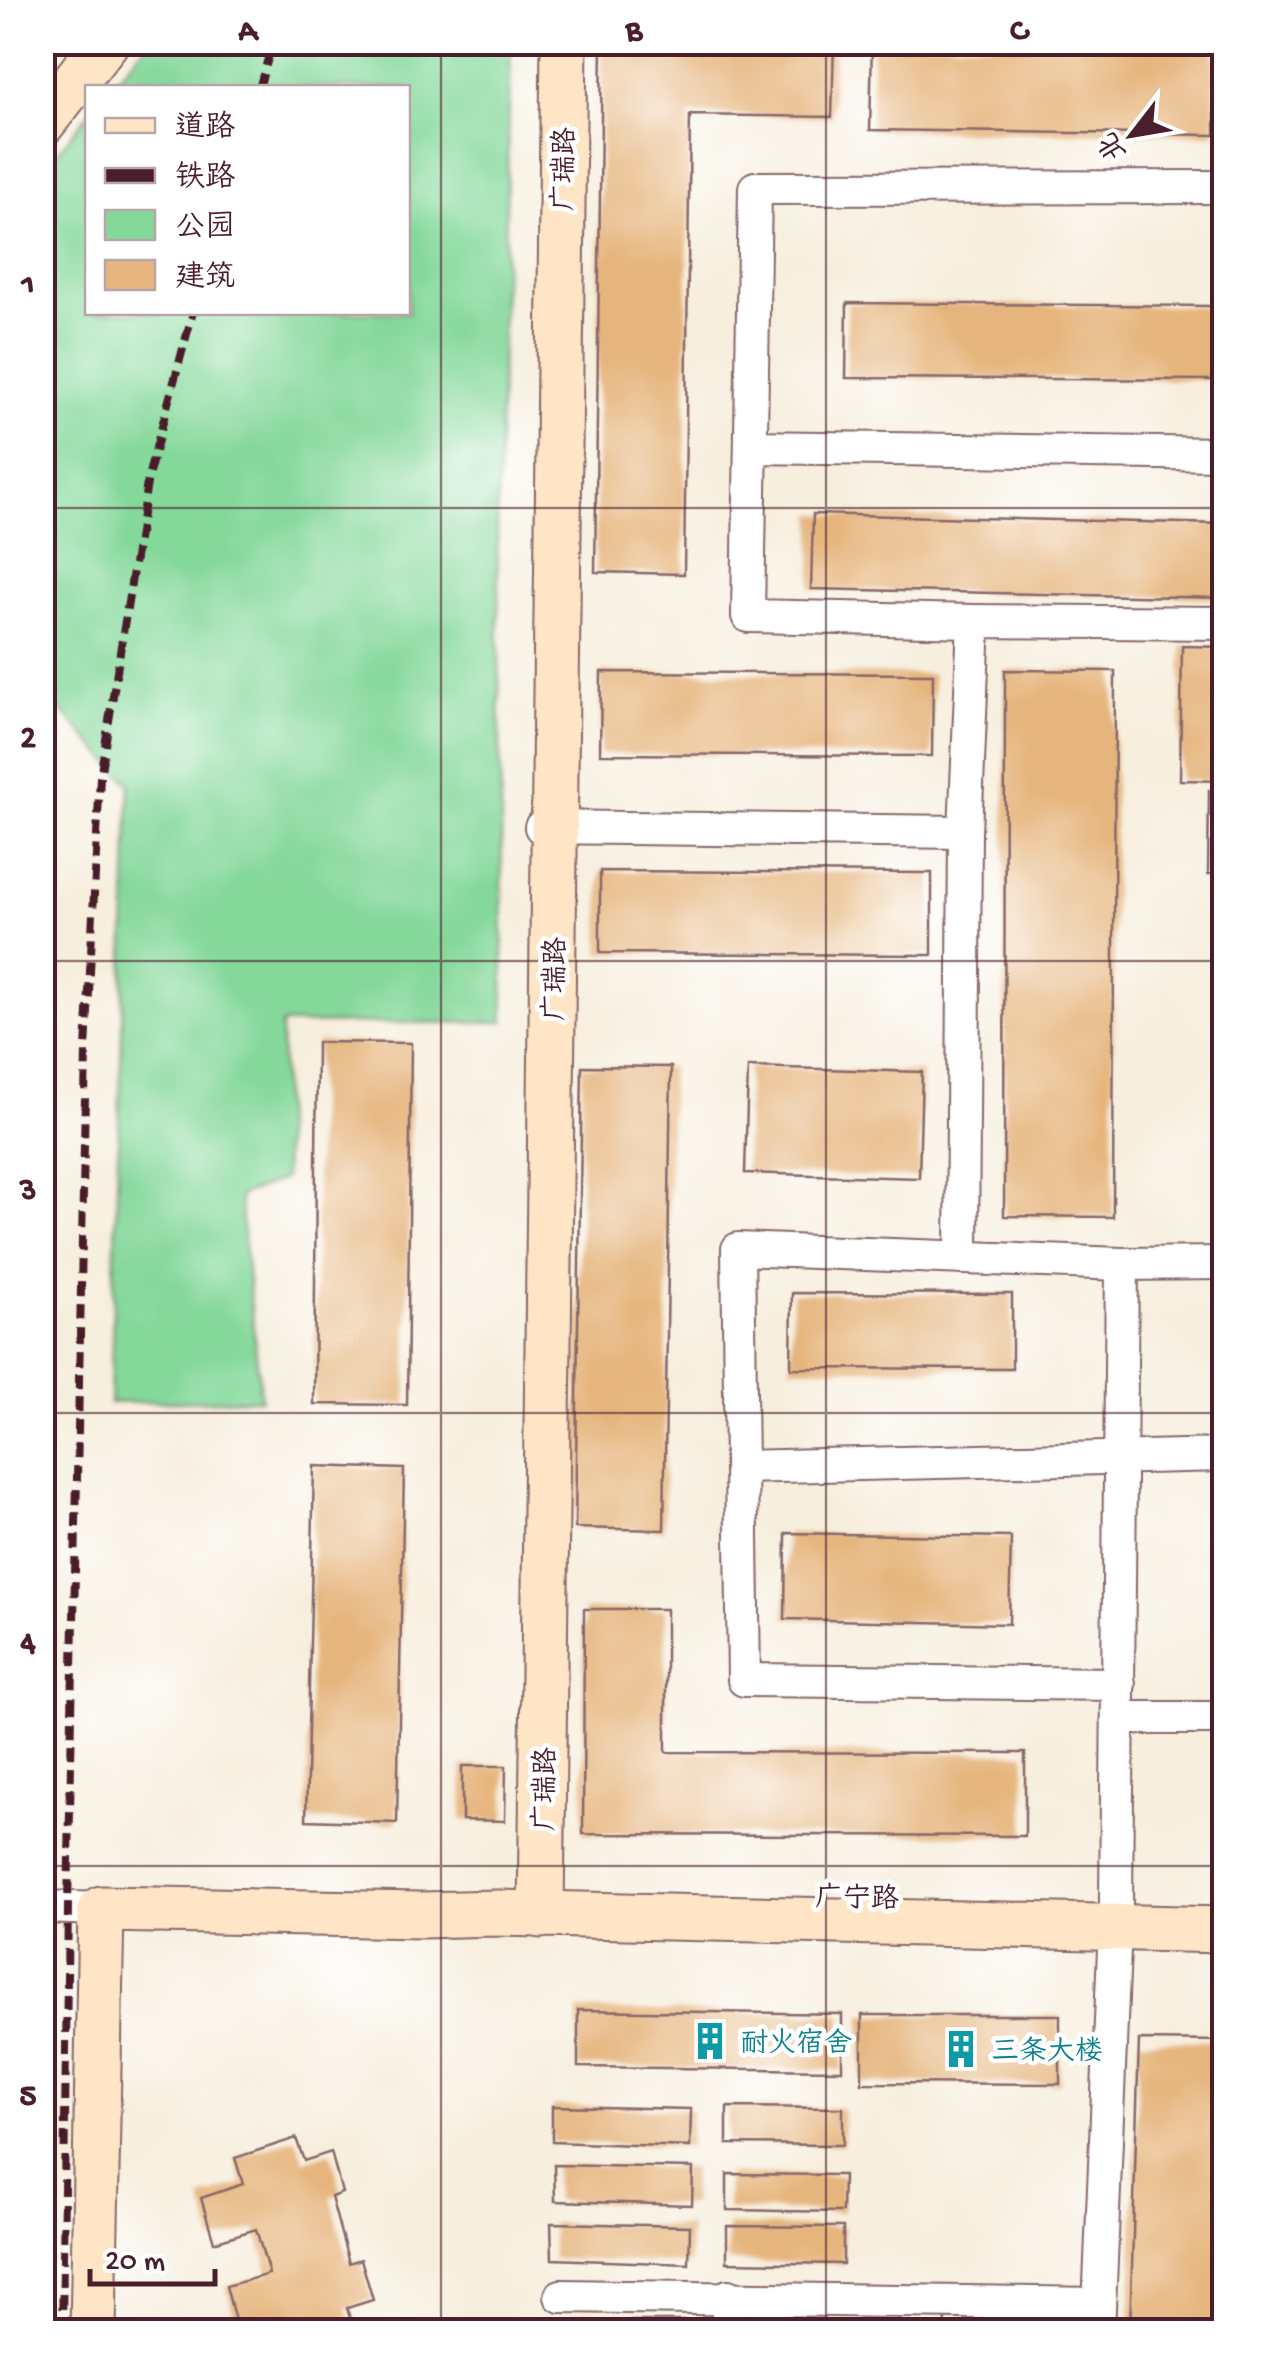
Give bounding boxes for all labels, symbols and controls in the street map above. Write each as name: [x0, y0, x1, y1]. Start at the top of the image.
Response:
text: A: [238, 14, 260, 52]
text: B: [625, 14, 644, 52]
text: C: [1010, 14, 1030, 52]
legend: [85, 85, 410, 315]
north arrow: [1082, 85, 1182, 185]
text: 道路: [175, 110, 235, 147]
text: 北: [1093, 125, 1136, 166]
street label: 广瑞路: [547, 127, 584, 211]
text: 铁路: [175, 160, 235, 197]
text: 公园: [175, 211, 235, 247]
text: 建筑: [175, 260, 235, 297]
text: 1: [21, 268, 34, 306]
text: 2: [20, 721, 36, 759]
street label: 广瑞路: [538, 937, 575, 1021]
text: 3: [19, 1173, 36, 1211]
text: 4: [19, 1626, 36, 1664]
street label: 广瑞路: [528, 1747, 565, 1831]
street label: 广宁路: [815, 1881, 899, 1918]
building icon: 耐火宿舍: [689, 2020, 731, 2062]
place label: 耐火宿舍: [740, 2027, 852, 2062]
building icon: 三条大楼: [940, 2028, 982, 2070]
place label: 三条大楼: [991, 2036, 1103, 2070]
text: 5: [20, 2079, 37, 2117]
scale bar: [90, 2224, 215, 2286]
text: 20 m: [105, 2246, 165, 2281]

